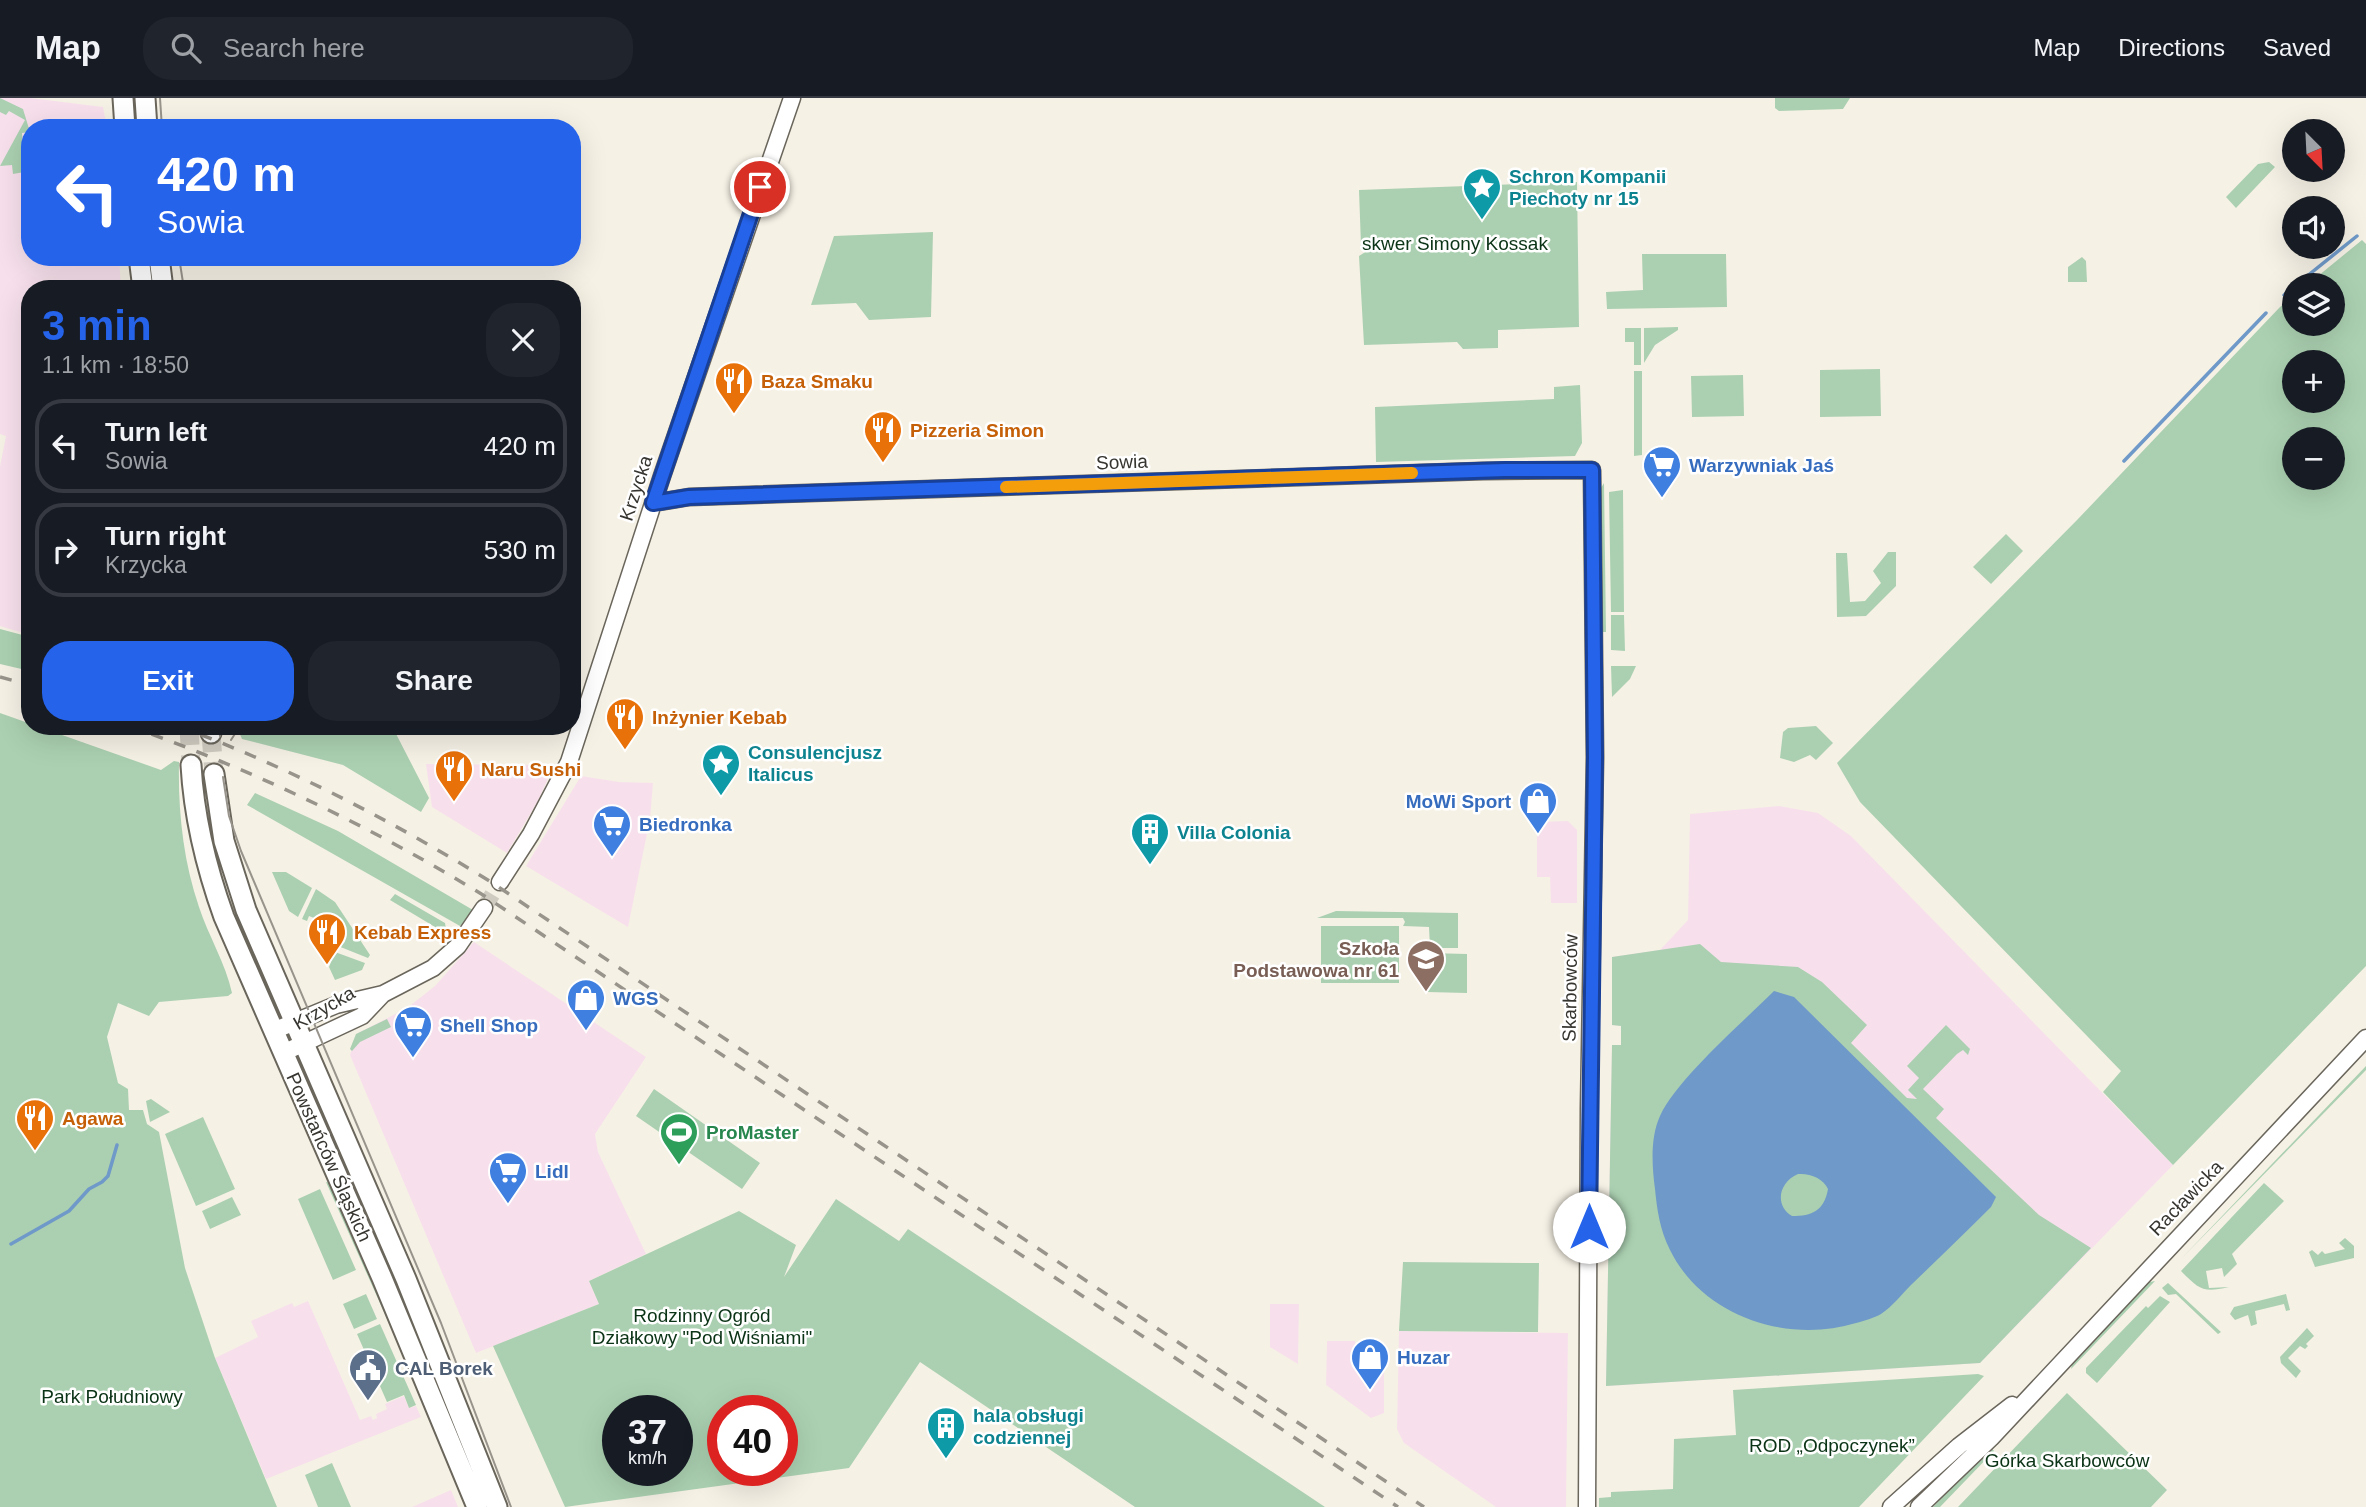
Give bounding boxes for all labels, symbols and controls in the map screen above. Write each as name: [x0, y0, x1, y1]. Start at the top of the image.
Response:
search box: [143, 17, 633, 80]
text: Map: [35, 29, 101, 66]
icon: search: [167, 29, 205, 67]
text: Search here: [223, 33, 365, 63]
text: Map: [2034, 34, 2080, 61]
text: Directions: [2118, 34, 2225, 61]
text: Saved: [2263, 34, 2331, 61]
north arrow: [2282, 119, 2345, 182]
map controls: [2282, 119, 2345, 490]
icon: left: [42, 147, 133, 238]
text: 420 m: [157, 147, 296, 201]
pin: [730, 157, 790, 217]
place icon: Schron Kompanii Piechoty nr 15: [1461, 166, 1503, 221]
place label: Schron Kompanii Piechoty nr 15: [1509, 166, 1666, 209]
icon: arrive: [741, 168, 779, 206]
button: sound: [2282, 196, 2345, 259]
text: Sowia: [157, 204, 244, 240]
park label: skwer Simony Kossak: [1362, 233, 1548, 254]
button: layers: [2282, 273, 2345, 336]
text: 3 min: [42, 302, 152, 349]
button: close: [486, 303, 560, 377]
button: +: [2282, 350, 2345, 413]
text: 1.1 km · 18:50: [42, 352, 189, 378]
restaurant icon: Baza Smaku: [713, 360, 755, 415]
place label: Baza Smaku: [761, 371, 873, 392]
restaurant icon: Pizzeria Simon: [862, 409, 904, 464]
text: Turn left: [105, 417, 207, 447]
place label: Pizzeria Simon: [910, 420, 1044, 441]
icon: left: [46, 427, 84, 465]
button: −: [2282, 427, 2345, 490]
text: 420 m: [484, 431, 556, 461]
supermarket icon: Warzywniak Jaś: [1641, 444, 1683, 499]
text: Sowia: [105, 448, 168, 474]
street label: Sowia: [1096, 451, 1149, 473]
street label: Krzycka: [616, 452, 657, 523]
place label: Warzywniak Jaś: [1689, 455, 1834, 476]
text: Turn right: [105, 521, 226, 551]
icon: right: [46, 531, 84, 569]
text: 530 m: [484, 535, 556, 565]
text: Krzycka: [105, 552, 187, 578]
button: Exit: [42, 641, 294, 721]
button: Share: [308, 641, 560, 721]
restaurant icon: Inżynier Kebab: [604, 696, 646, 751]
place label: Inżynier Kebab: [652, 707, 787, 728]
place icon: Consulencjusz Italicus: [700, 742, 742, 797]
place label: Consulencjusz Italicus: [748, 742, 882, 785]
restaurant icon: Naru Sushi: [433, 748, 475, 803]
place label: Naru Sushi: [481, 759, 581, 780]
shop icon: MoWi Sport: [1517, 780, 1559, 835]
place label: MoWi Sport: [1406, 791, 1512, 812]
supermarket icon: Biedronka: [591, 803, 633, 858]
building icon: Villa Colonia: [1129, 811, 1171, 866]
place label: Biedronka: [639, 814, 732, 835]
place label: Villa Colonia: [1177, 822, 1291, 843]
restaurant icon: Kebab Express: [306, 911, 348, 966]
place label: Kebab Express: [354, 922, 491, 943]
street label: Skarbowców: [1559, 934, 1581, 1042]
place label: Szkoła Podstawowa nr 61: [1233, 938, 1399, 981]
school or university icon: Szkoła Podstawowa nr 61: [1405, 938, 1447, 993]
shop icon: WGS: [565, 977, 607, 1032]
street label: Krzycka: [289, 982, 359, 1034]
place label: WGS: [613, 988, 658, 1009]
supermarket icon: Shell Shop: [392, 1004, 434, 1059]
place label: Shell Shop: [440, 1015, 538, 1036]
street label: Powstańców Śląskich: [282, 1069, 376, 1245]
restaurant icon: Agawa: [14, 1097, 56, 1152]
place label: Agawa: [62, 1108, 124, 1129]
sports icon: ProMaster: [658, 1111, 700, 1166]
place label: ProMaster: [706, 1122, 800, 1143]
supermarket icon: Lidl: [487, 1150, 529, 1205]
street label: Racławicka: [2145, 1156, 2227, 1240]
place label: Lidl: [535, 1161, 569, 1182]
position arrow: [1552, 1190, 1626, 1264]
park label: Rodzinny Ogród Działkowy "Pod Wiśniami": [592, 1305, 812, 1348]
shop icon: Huzar: [1349, 1336, 1391, 1391]
public building icon: CAL Borek: [347, 1347, 389, 1402]
place label: Huzar: [1397, 1347, 1450, 1368]
place label: CAL Borek: [395, 1358, 493, 1379]
park label: Park Południowy: [41, 1386, 183, 1407]
speed limit sign: 40: [707, 1395, 798, 1486]
building icon: hala obsługi codziennej: [925, 1405, 967, 1460]
place label: hala obsługi codziennej: [973, 1405, 1084, 1448]
text: 37: [628, 1412, 667, 1451]
park label: ROD „Odpoczynek”: [1749, 1435, 1915, 1456]
text: km/h: [628, 1448, 667, 1468]
park label: Górka Skarbowców: [1985, 1450, 2150, 1471]

